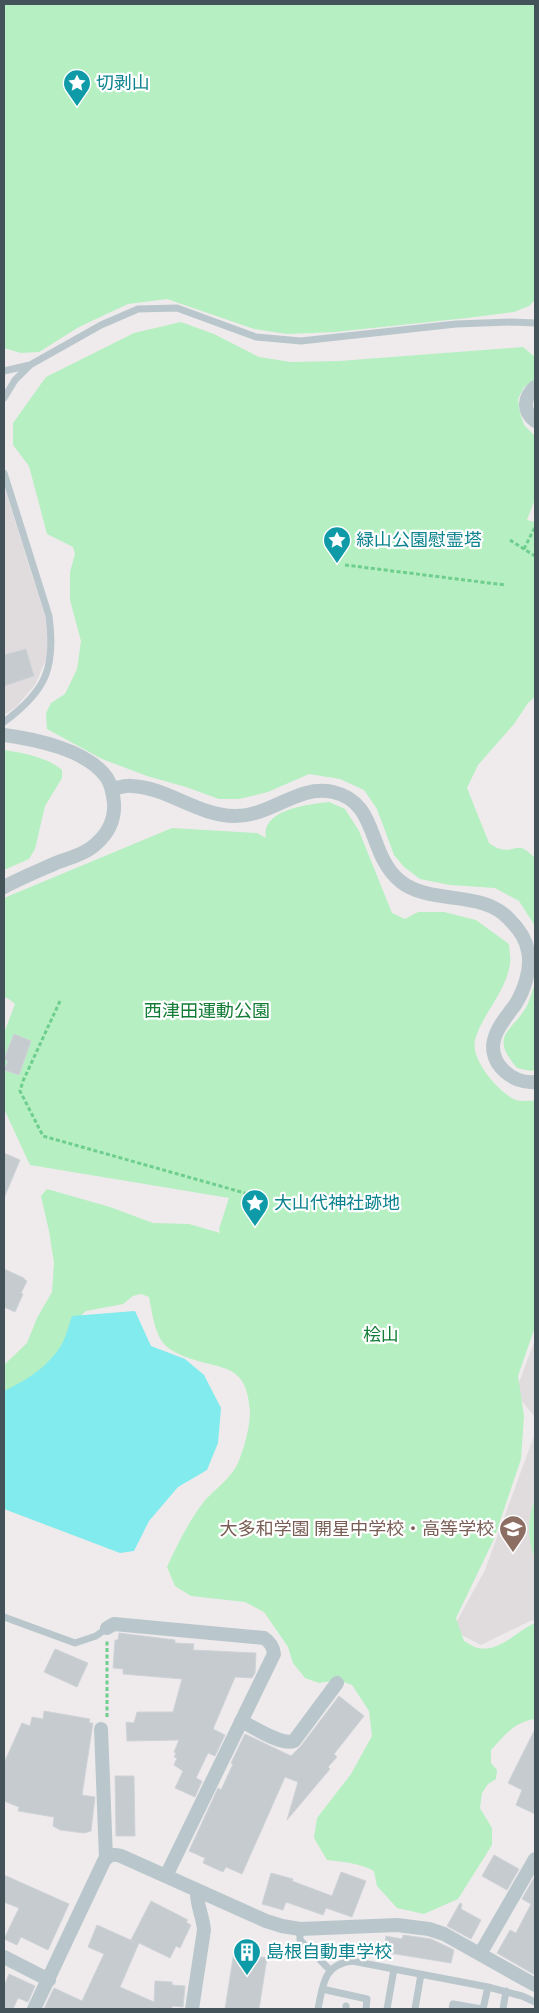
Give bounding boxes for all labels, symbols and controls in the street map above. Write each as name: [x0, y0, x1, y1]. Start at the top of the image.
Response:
place icon: 切剥山: [62, 68, 92, 107]
place label: 切剥山: [96, 71, 150, 93]
place icon: 緑山公園慰霊塔: [322, 525, 352, 564]
place label: 緑山公園慰霊塔: [356, 528, 482, 550]
park label: 西津田運動公園: [144, 999, 270, 1021]
place icon: 大山代神社跡地: [240, 1188, 270, 1227]
place label: 大山代神社跡地: [274, 1191, 400, 1213]
park label: 桧山: [363, 1323, 399, 1345]
school or university icon: 大多和学園 開星中学校・高等学校: [498, 1514, 528, 1553]
place label: 大多和学園 開星中学校・高等学校: [219, 1517, 494, 1539]
building icon: 島根自動車学校: [232, 1937, 262, 1976]
place label: 島根自動車学校: [266, 1940, 392, 1962]

